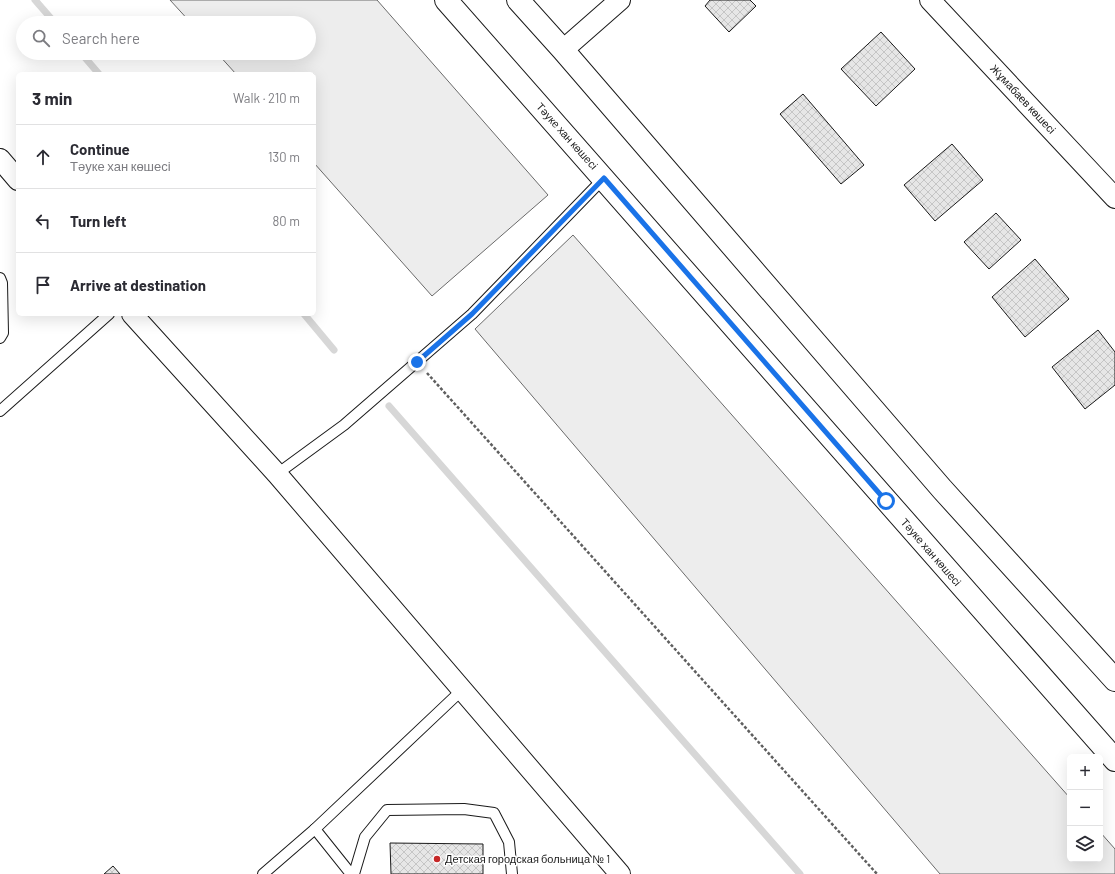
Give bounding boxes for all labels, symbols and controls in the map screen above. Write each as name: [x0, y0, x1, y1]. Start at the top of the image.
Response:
search box: [16, 16, 316, 60]
icon: search: [30, 27, 52, 49]
text: Search here: [62, 29, 140, 47]
street label: Жұмабаев көшесі: [988, 62, 1059, 136]
text: 3 min: [32, 88, 72, 108]
text: Walk · 210 m: [233, 90, 300, 106]
street label: Тәуке хан көшесі: [534, 100, 601, 172]
text: Continue: [70, 140, 130, 158]
icon: ahead: [32, 146, 54, 168]
text: 130 m: [268, 149, 300, 165]
text: Тәуке хан көшесі: [70, 158, 171, 174]
icon: left: [32, 210, 54, 232]
text: Turn left: [70, 212, 126, 230]
text: 80 m: [273, 213, 300, 229]
icon: arrive: [32, 274, 54, 296]
text: Arrive at destination: [70, 276, 206, 294]
route end: [408, 353, 426, 371]
route start: [877, 492, 895, 510]
street label: Тәуке хан көшесі: [899, 515, 964, 588]
map controls: [1067, 754, 1103, 862]
button: +: [1067, 754, 1103, 790]
button: −: [1067, 790, 1103, 826]
button: layers: [1067, 826, 1103, 862]
place label: Детская городская больница № 1: [445, 852, 610, 865]
marker: Детская городская больница № 1: [432, 854, 442, 864]

